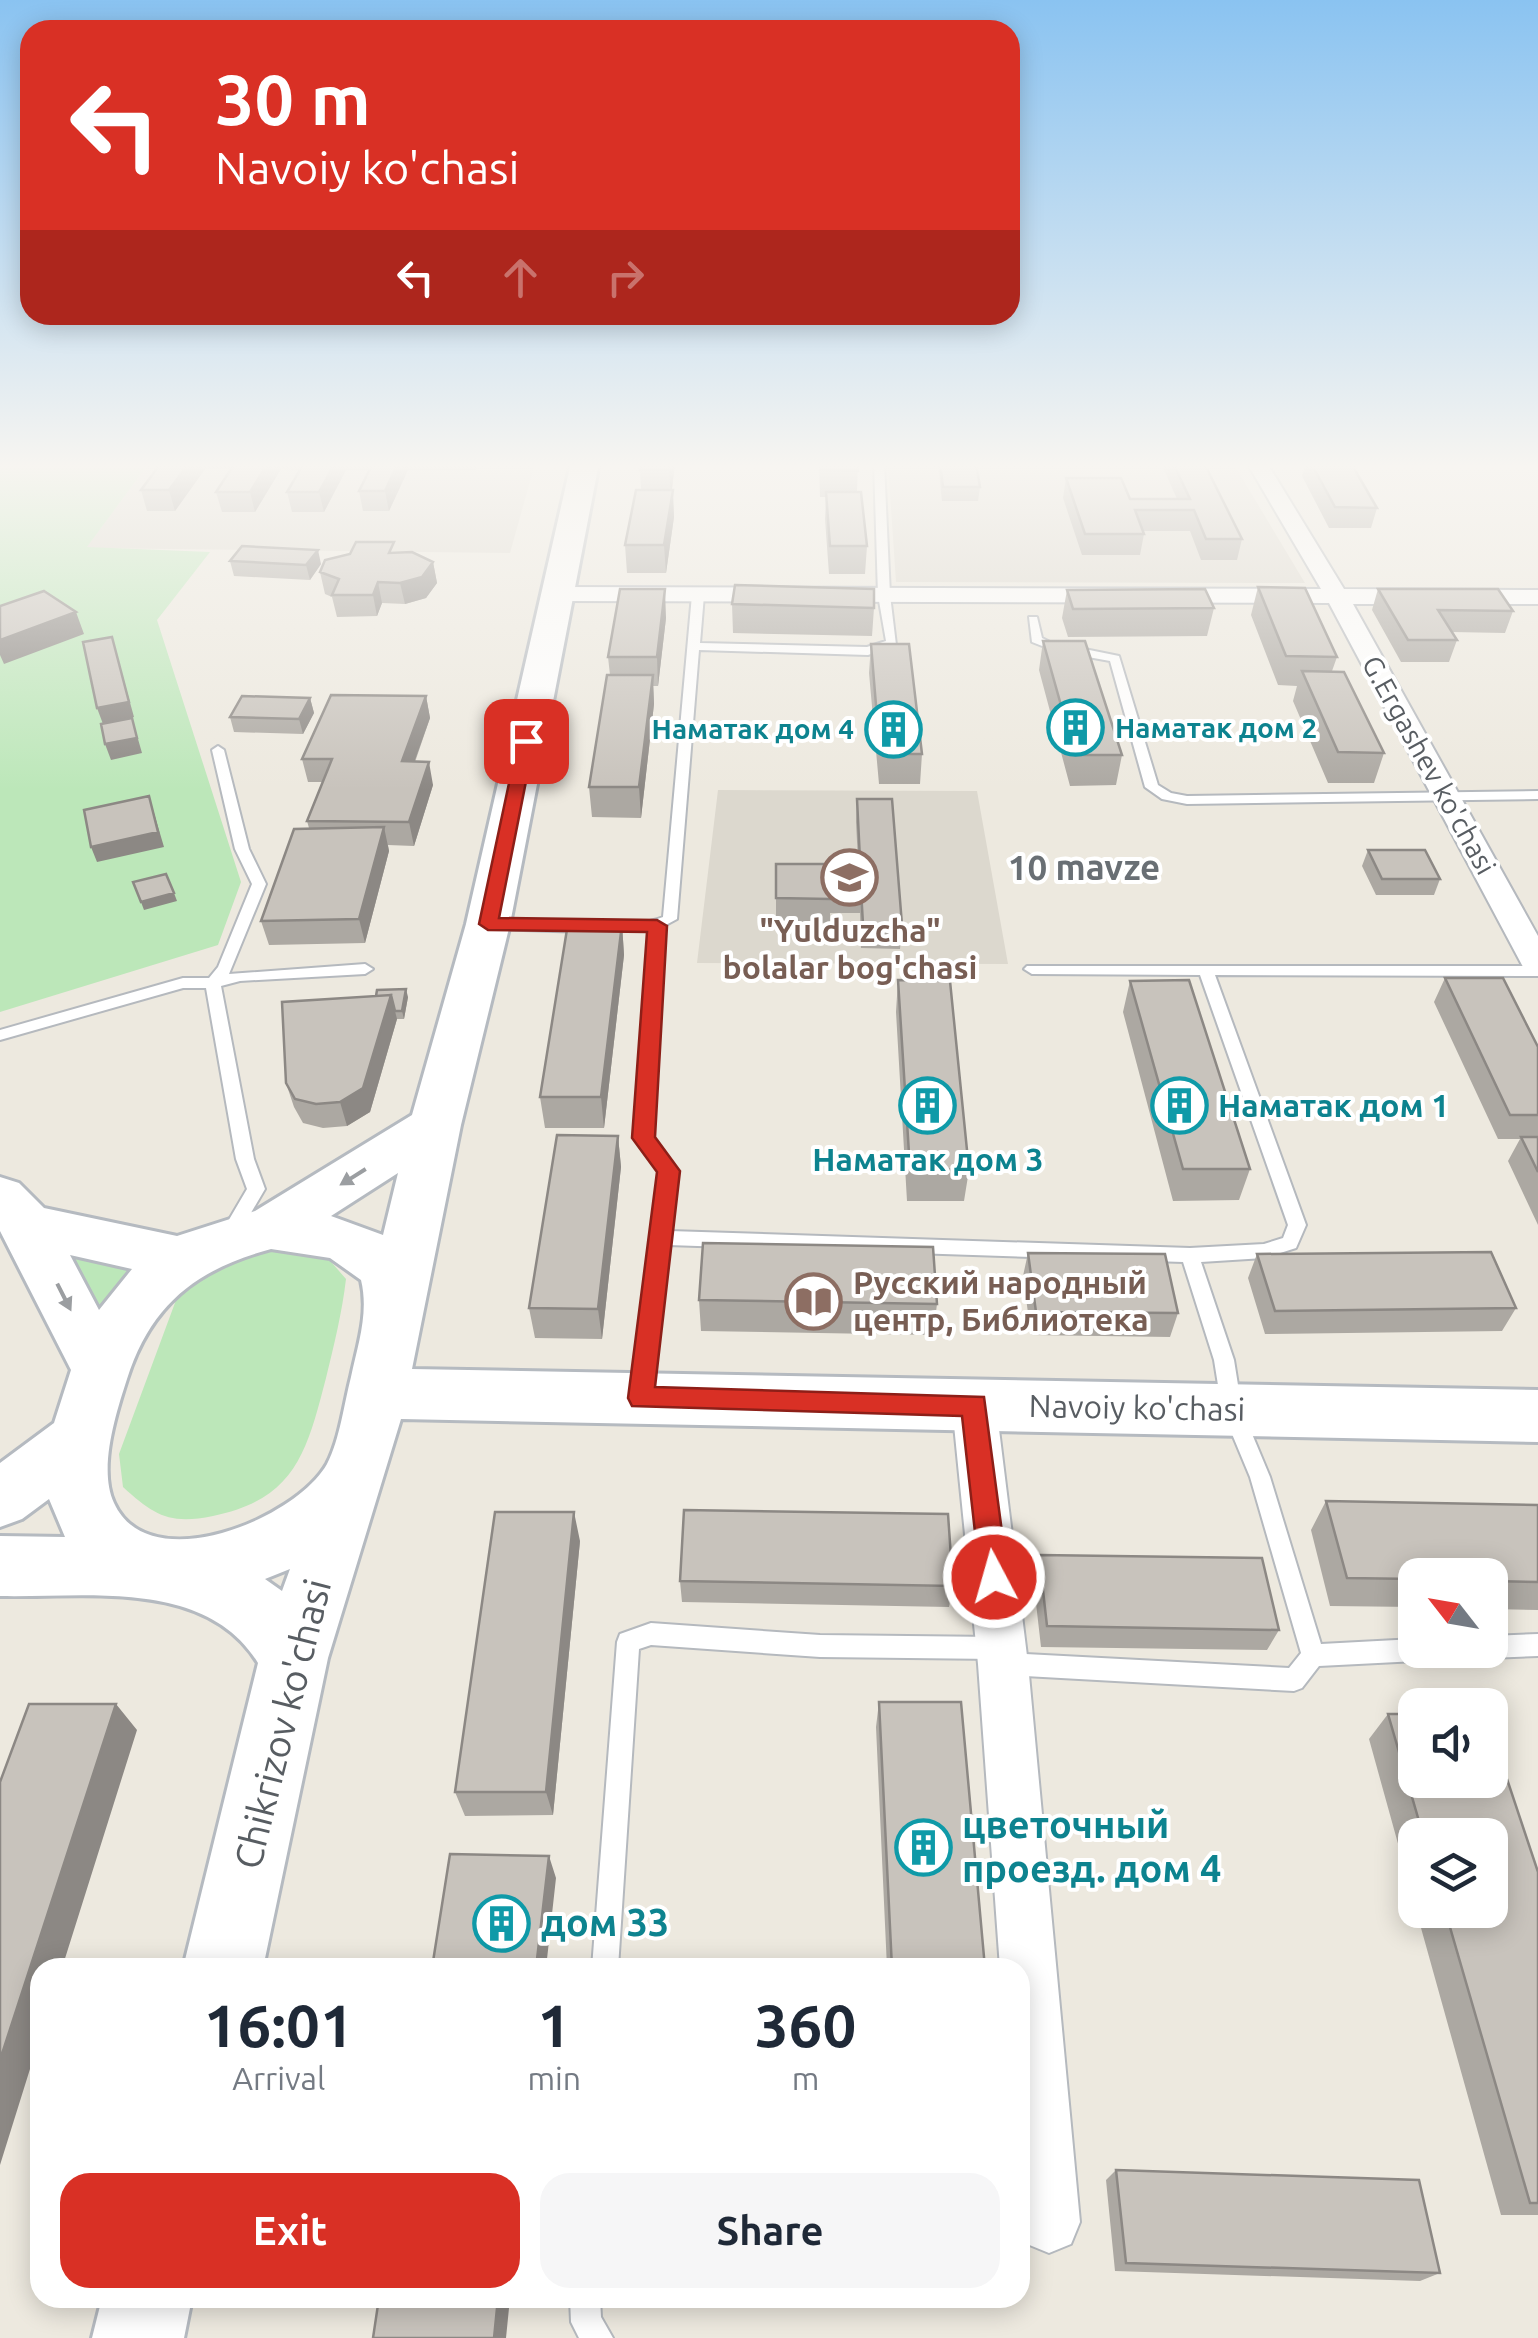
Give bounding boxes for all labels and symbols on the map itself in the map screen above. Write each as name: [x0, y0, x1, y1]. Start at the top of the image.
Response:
street label: G.Ergashev ko'chasi: [1357, 650, 1502, 879]
building icon: Наматак дом 2: [1046, 698, 1106, 758]
pin: [484, 699, 569, 784]
building icon: Наматак дом 4: [863, 699, 923, 759]
place label: Наматак дом 2: [1115, 712, 1317, 743]
place label: Наматак дом 4: [652, 713, 854, 744]
school or university icon: "Yulduzcha" bolalar bog'chasi: [820, 847, 880, 907]
district label: 10 mavze: [1008, 847, 1160, 887]
place label: "Yulduzcha" bolalar bog'chasi: [722, 912, 978, 985]
building icon: Наматак дом 3: [898, 1076, 958, 1136]
building icon: Наматак дом 1: [1149, 1076, 1209, 1136]
place label: Наматак дом 1: [1218, 1087, 1449, 1123]
place label: Наматак дом 3: [812, 1141, 1044, 1177]
one-way arrow: [339, 1167, 367, 1185]
place label: Русский народный центр, Библиотека: [853, 1264, 1149, 1337]
library icon: Русский народный центр, Библиотека: [784, 1271, 844, 1331]
one-way arrow: [55, 1283, 72, 1312]
street label: Navoiy ko'chasi: [1028, 1387, 1246, 1427]
position arrow: [942, 1525, 1046, 1629]
north arrow: [1398, 1558, 1508, 1668]
street label: Chikrizov ko'chasi: [226, 1574, 338, 1873]
place label: цветочный проезд. дом 4: [962, 1803, 1221, 1889]
building icon: цветочный проезд. дом 4: [893, 1817, 953, 1877]
building icon: дом 33: [472, 1893, 532, 1953]
place label: дом 33: [541, 1901, 669, 1943]

